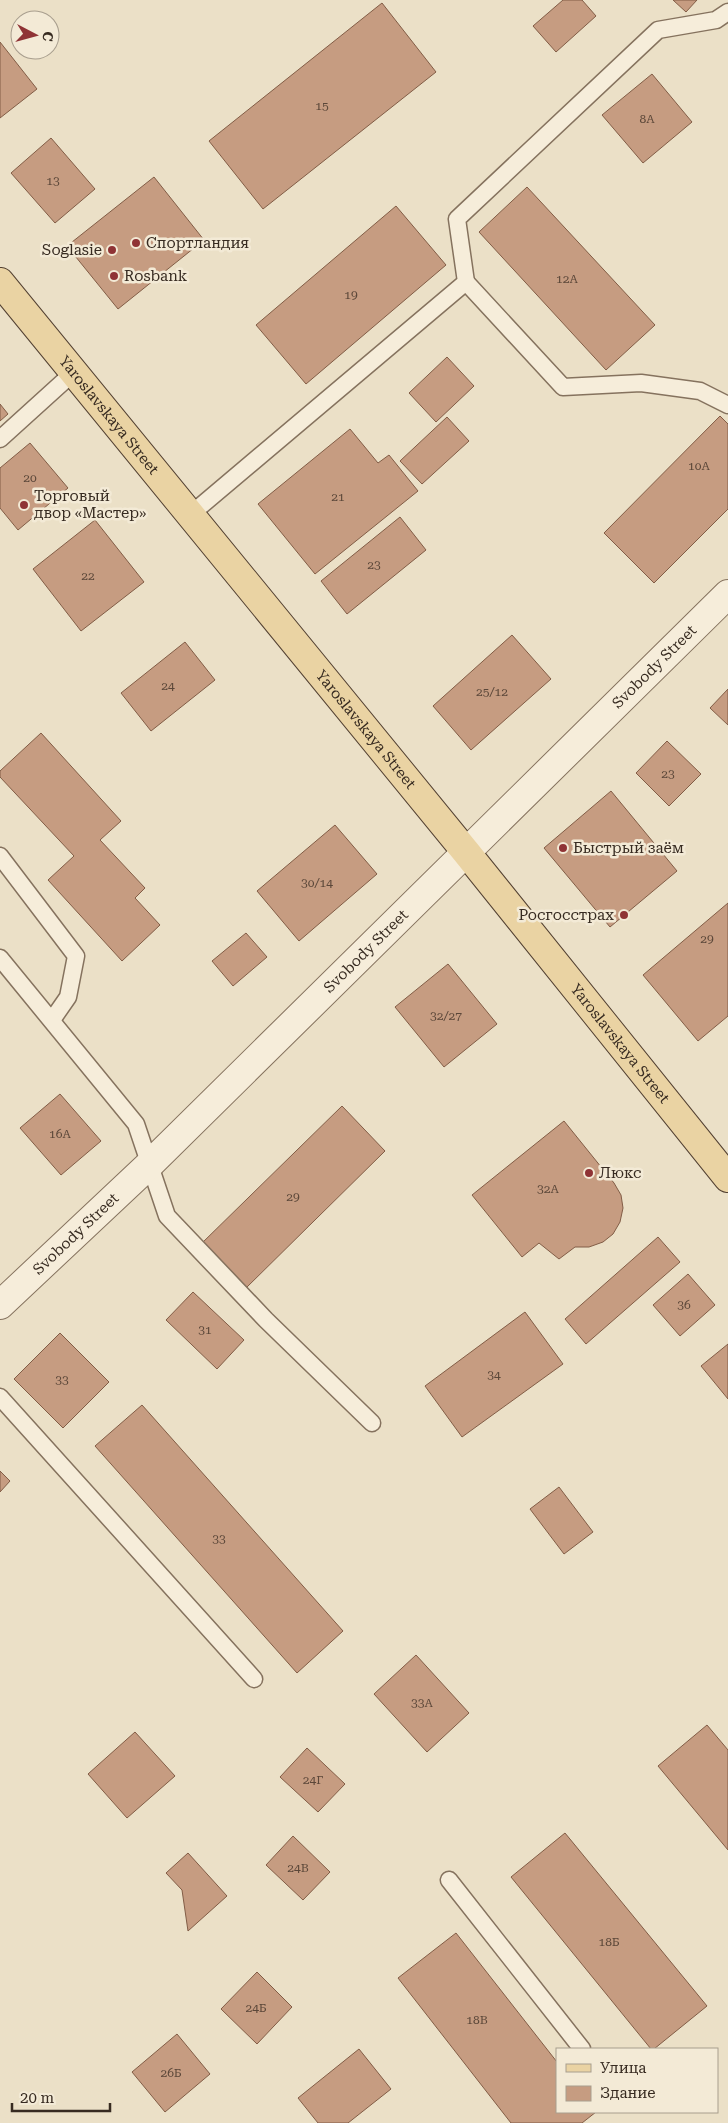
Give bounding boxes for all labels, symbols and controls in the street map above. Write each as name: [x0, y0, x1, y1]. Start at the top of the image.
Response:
north arrow: [10, 10, 60, 60]
text: С: [39, 31, 56, 42]
house number: 15: [315, 99, 329, 113]
house number: 8А: [639, 112, 655, 126]
house number: 13: [46, 174, 60, 188]
place label: Спортландия: [146, 234, 249, 252]
marker: Спортландия: [130, 237, 142, 249]
place label: Soglasie: [42, 241, 102, 259]
marker: Soglasie: [106, 244, 118, 256]
place label: Rosbank: [124, 267, 188, 285]
marker: Rosbank: [108, 270, 120, 282]
house number: 12А: [556, 272, 579, 286]
house number: 19: [344, 288, 358, 302]
street label: Yaroslavskaya Street: [55, 352, 163, 478]
house number: 10А: [688, 459, 711, 473]
house number: 20: [23, 471, 37, 485]
place label: Торговый двор «Мастер»: [34, 487, 146, 522]
house number: 21: [331, 490, 345, 504]
marker: Торговый двор «Мастер»: [18, 499, 30, 511]
house number: 23: [367, 558, 381, 572]
house number: 22: [81, 569, 95, 583]
street label: Svobody Street: [608, 621, 700, 712]
street label: Yaroslavskaya Street: [312, 666, 420, 793]
house number: 24: [161, 679, 175, 693]
house number: 25/12: [476, 685, 508, 699]
house number: 23: [661, 767, 675, 781]
place label: Быстрый заём: [573, 839, 684, 857]
marker: Быстрый заём: [557, 842, 569, 854]
house number: 30/14: [301, 876, 333, 890]
street label: Svobody Street: [320, 905, 412, 997]
place label: Росгосстрах: [518, 906, 614, 924]
marker: Росгосстрах: [618, 909, 630, 921]
house number: 29: [700, 932, 714, 946]
street label: Yaroslavskaya Street: [567, 980, 674, 1107]
house number: 32/27: [430, 1009, 462, 1023]
house number: 16А: [49, 1127, 72, 1141]
place label: Люкс: [599, 1164, 641, 1182]
marker: Люкс: [583, 1167, 595, 1179]
house number: 32А: [537, 1182, 560, 1196]
street label: Svobody Street: [29, 1189, 123, 1278]
house number: 29: [286, 1190, 300, 1204]
house number: 36: [677, 1298, 691, 1312]
house number: 31: [198, 1323, 212, 1337]
house number: 34: [487, 1368, 501, 1382]
house number: 33: [55, 1373, 69, 1387]
house number: 33: [212, 1532, 226, 1546]
house number: 33А: [411, 1696, 434, 1710]
house number: 24Г: [303, 1773, 323, 1787]
house number: 24В: [287, 1861, 309, 1875]
house number: 18Б: [598, 1935, 620, 1949]
house number: 24Б: [245, 2001, 267, 2015]
house number: 18В: [466, 2013, 488, 2027]
legend: [556, 2048, 718, 2113]
text: Улица: [600, 2059, 646, 2077]
house number: 26Б: [160, 2066, 182, 2080]
scale bar: [12, 2080, 110, 2112]
text: Здание: [600, 2084, 656, 2102]
text: 20 m: [20, 2089, 55, 2107]

